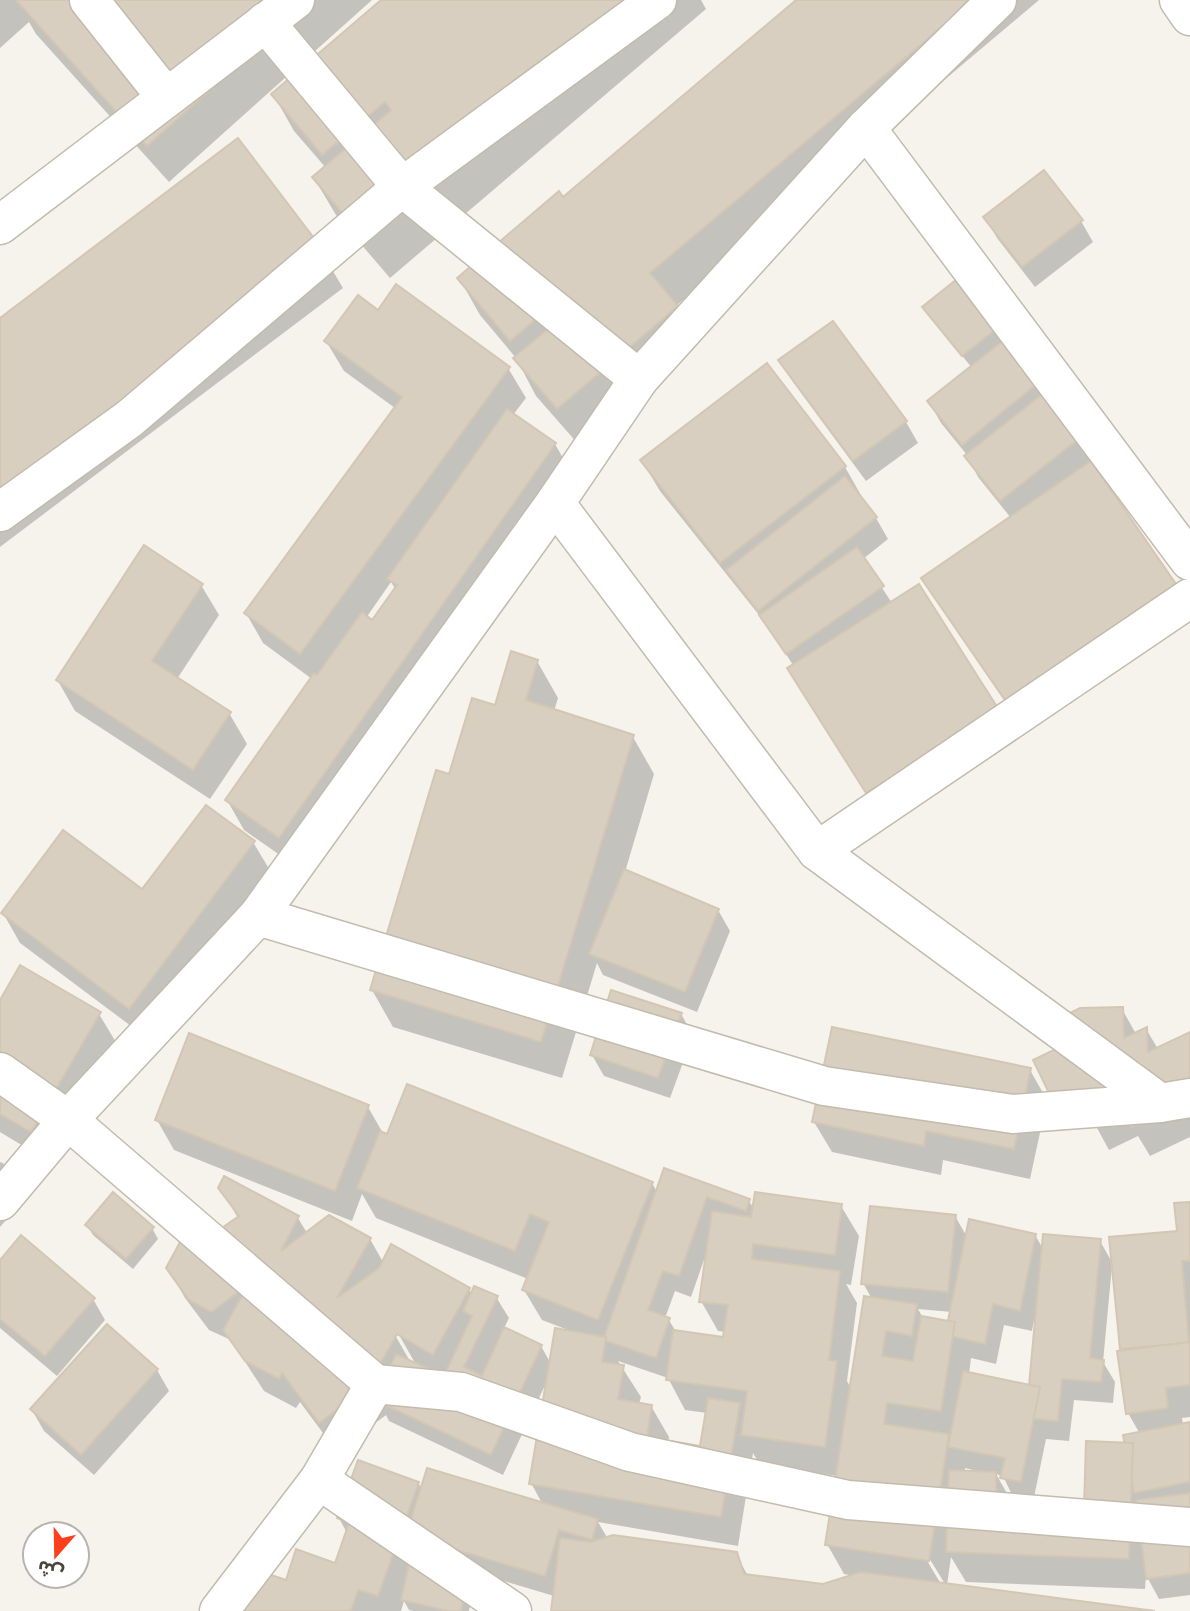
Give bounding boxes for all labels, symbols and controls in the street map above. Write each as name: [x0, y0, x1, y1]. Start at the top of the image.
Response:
north arrow: [21, 1520, 91, 1590]
text: ش: [34, 1556, 66, 1586]

